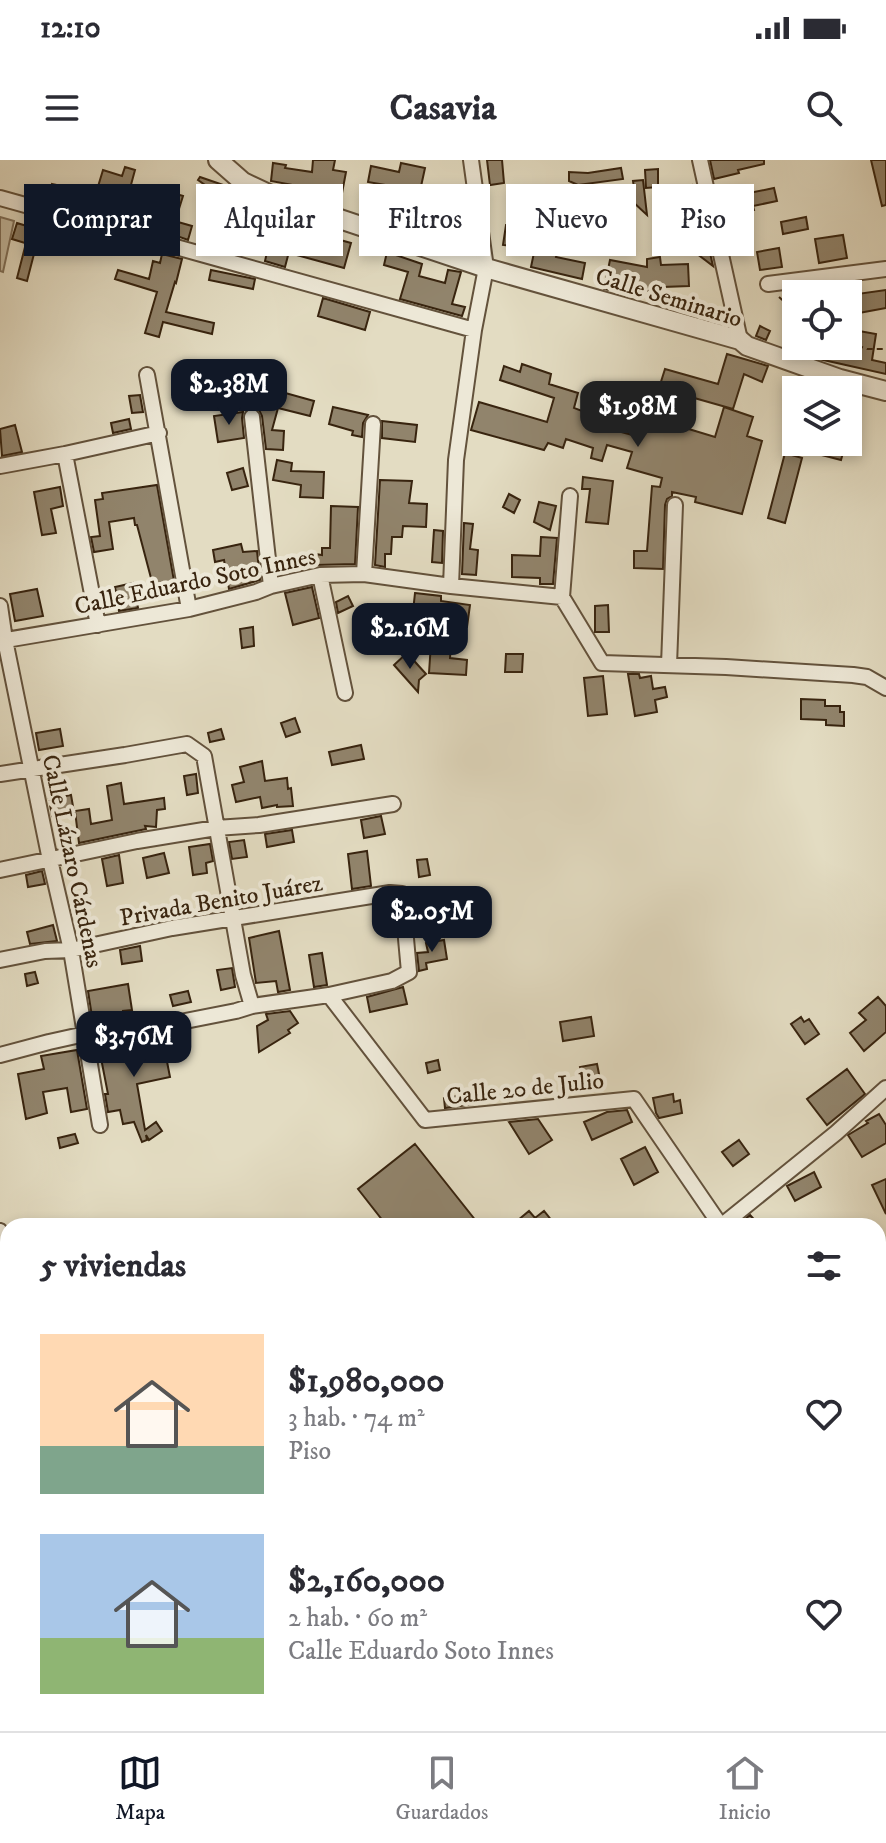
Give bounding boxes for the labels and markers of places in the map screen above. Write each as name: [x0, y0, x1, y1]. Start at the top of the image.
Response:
pin: $2.38M: [164, 359, 294, 427]
pin: $1.98M: [573, 381, 703, 449]
pin: $2.16M: [345, 603, 475, 671]
pin: $2.05M: [367, 886, 497, 954]
pin: $3.76M: [69, 1011, 199, 1079]

